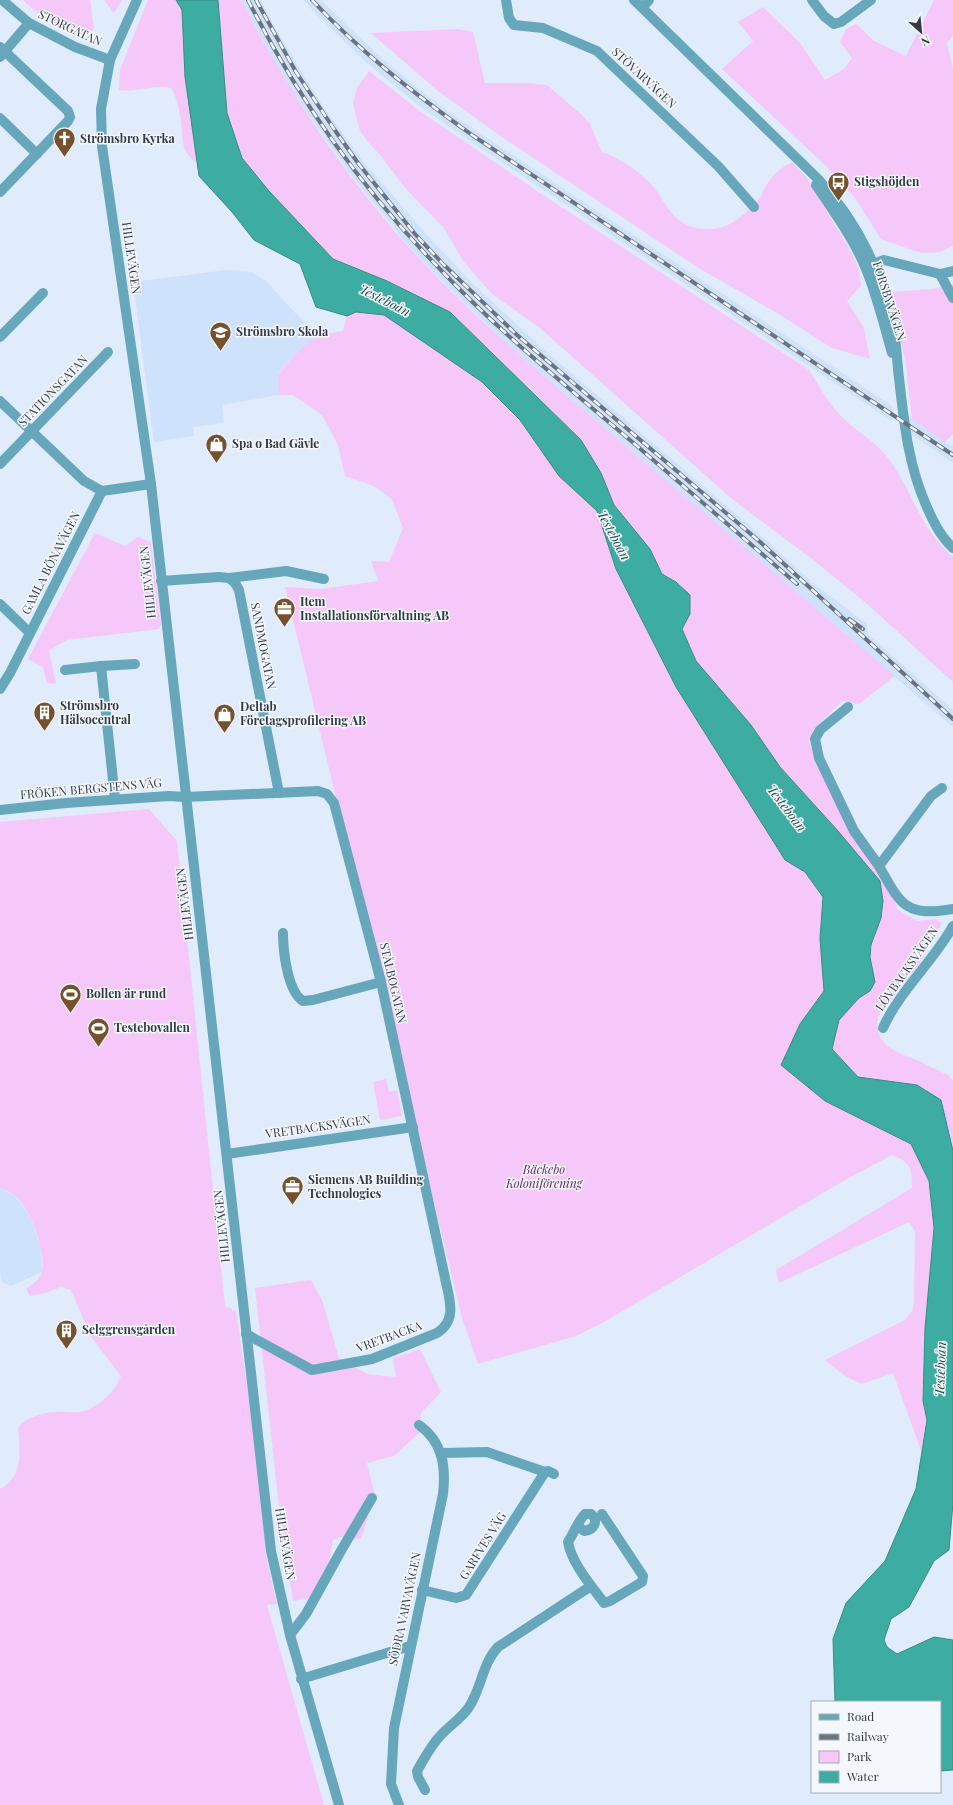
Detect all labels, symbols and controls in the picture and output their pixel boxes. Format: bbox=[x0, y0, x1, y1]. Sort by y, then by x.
street label: STORGATAN bbox=[36, 5, 105, 49]
north arrow bbox=[901, 12, 941, 52]
text: N bbox=[919, 33, 933, 50]
street label: STÖVARVÄGEN bbox=[609, 43, 681, 112]
church icon: Strömsbro Kyrka bbox=[52, 126, 78, 159]
place label: Strömsbro Kyrka bbox=[80, 130, 176, 146]
bus stop icon: Stigshöjden bbox=[826, 169, 852, 202]
place label: Stigshöjden bbox=[854, 173, 920, 189]
street label: HILLEVÄGEN bbox=[119, 221, 145, 296]
street label: FORSBYVÄGEN bbox=[870, 259, 910, 343]
water label: Testeboån bbox=[357, 280, 413, 320]
school or university icon: Strömsbro Skola bbox=[207, 319, 233, 352]
place label: Strömsbro Skola bbox=[236, 323, 329, 339]
street label: STATIONSGATAN bbox=[14, 351, 91, 430]
shop icon: Spa o Bad Gävle bbox=[203, 431, 229, 464]
place label: Spa o Bad Gävle bbox=[232, 435, 319, 451]
water label: Testeboån bbox=[594, 507, 635, 563]
street label: GAMLA BÖNAVÄGEN bbox=[17, 508, 83, 617]
street label: HILLEVÄGEN bbox=[135, 544, 159, 619]
place label: Item Installationsförvaltning AB bbox=[300, 593, 449, 623]
office icon: Item Installationsförvaltning AB bbox=[271, 596, 297, 629]
street label: SANDMOGATAN bbox=[248, 601, 280, 691]
place label: Strömsbro Hälsocentral bbox=[60, 697, 131, 727]
place label: Deltab Företagsprofilering AB bbox=[240, 698, 366, 728]
building icon: Strömsbro Hälsocentral bbox=[31, 700, 57, 733]
shop icon: Deltab Företagsprofilering AB bbox=[211, 701, 237, 734]
street label: FRÖKEN BERGSTENS VÄG bbox=[19, 774, 163, 802]
water label: Testeboån bbox=[764, 781, 811, 835]
street label: HILLEVÄGEN bbox=[172, 866, 196, 941]
street label: LÖVBACKSVÄGEN bbox=[871, 923, 941, 1014]
street label: STÅLBOGATAN bbox=[377, 941, 411, 1025]
sports icon: Bollen är rund bbox=[58, 981, 84, 1014]
place label: Bollen är rund bbox=[86, 985, 166, 1001]
sports icon: Testebovallen bbox=[86, 1015, 112, 1048]
place label: Testebovallen bbox=[114, 1019, 191, 1035]
street label: VRETBACKSVÄGEN bbox=[263, 1111, 372, 1141]
park label: Bäckebo Koloniförening bbox=[505, 1161, 584, 1191]
place label: Siemens AB Building Technologies bbox=[308, 1171, 423, 1201]
office icon: Siemens AB Building Technologies bbox=[279, 1174, 305, 1207]
street label: HILLEVÄGEN bbox=[209, 1188, 233, 1263]
building icon: Selggrensgården bbox=[53, 1317, 79, 1350]
street label: VRETBACKA bbox=[353, 1317, 424, 1356]
place label: Selggrensgården bbox=[82, 1321, 176, 1337]
water label: Testeboån bbox=[930, 1341, 949, 1397]
street label: HILLEVÄGEN bbox=[272, 1507, 300, 1582]
street label: GARFVES VÄG bbox=[455, 1508, 510, 1582]
street label: SÖDRA VARVAVÄGEN bbox=[384, 1550, 424, 1667]
legend bbox=[811, 1701, 941, 1793]
text: Road bbox=[847, 1708, 874, 1724]
text: Railway bbox=[847, 1728, 889, 1744]
text: Park bbox=[847, 1748, 872, 1764]
text: Water bbox=[846, 1768, 880, 1784]

